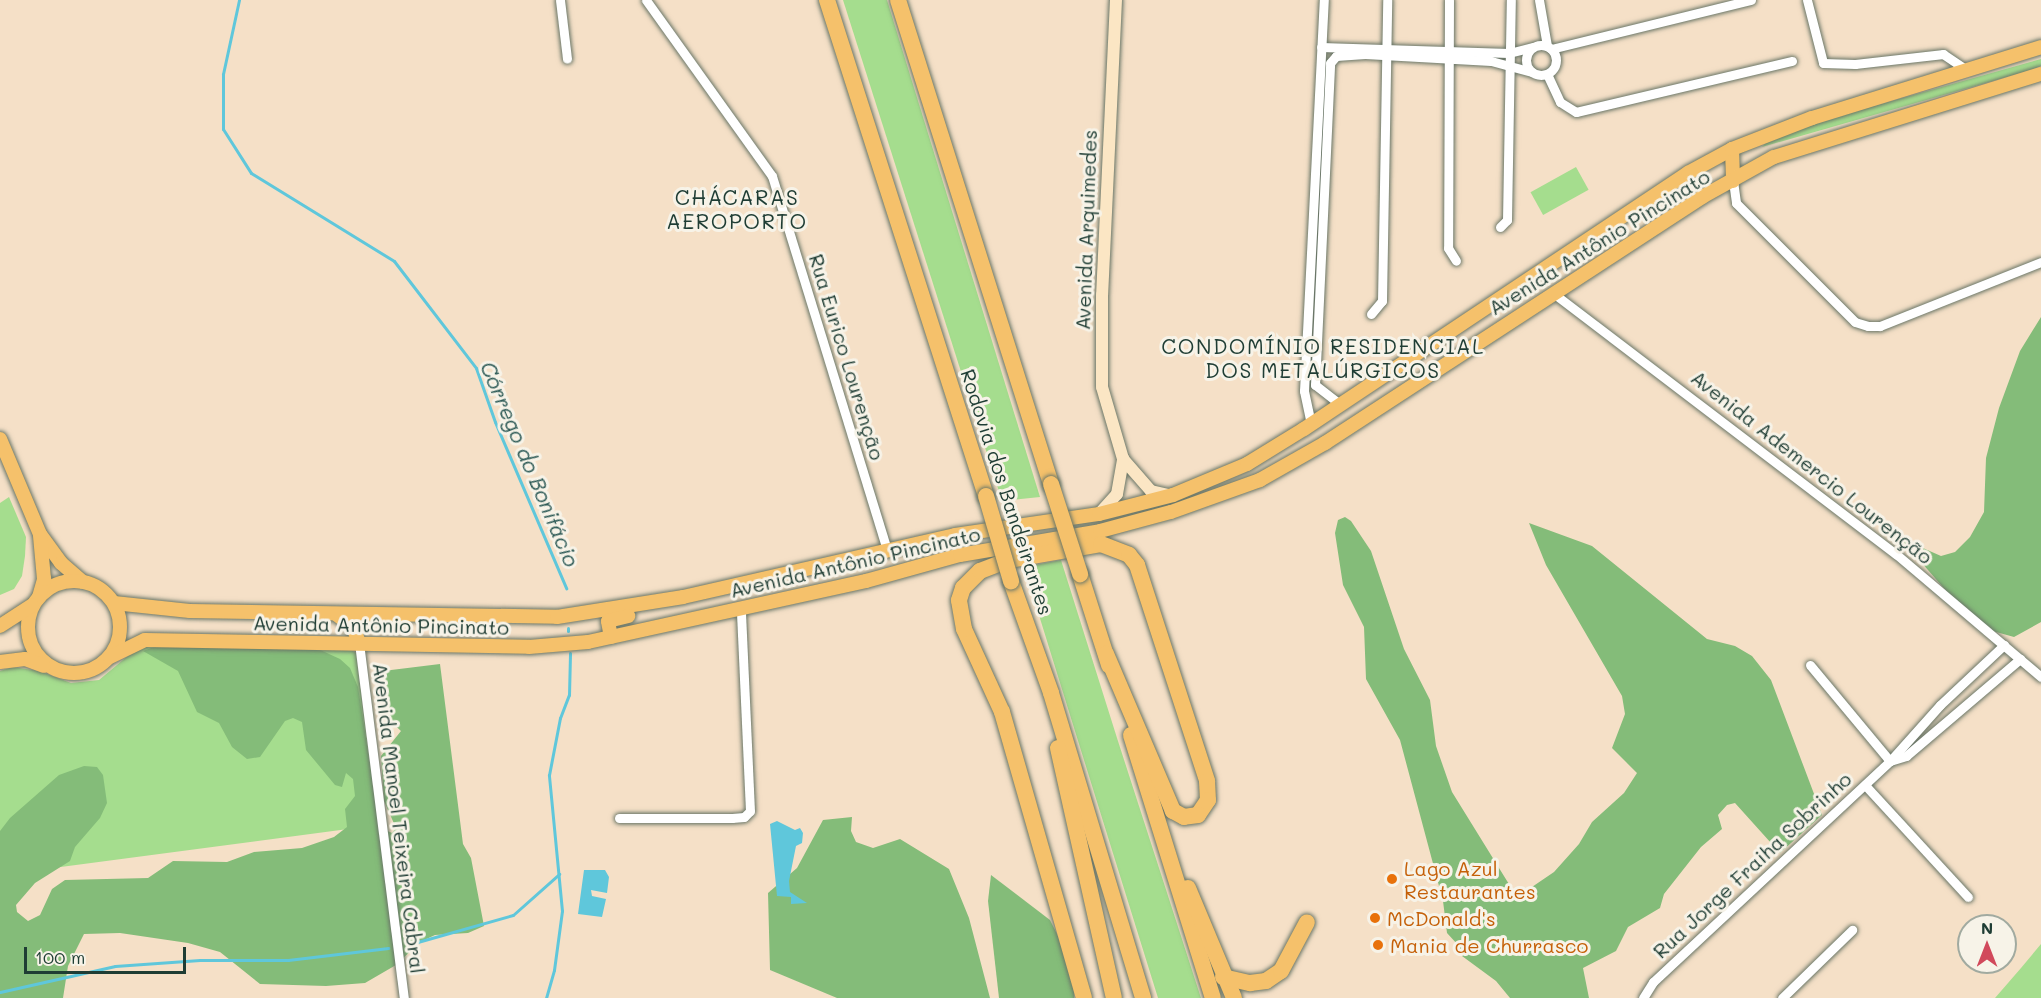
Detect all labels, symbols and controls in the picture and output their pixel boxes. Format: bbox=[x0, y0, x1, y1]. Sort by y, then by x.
street label: Avenida Arquimedes bbox=[1071, 129, 1101, 331]
street label: Avenida Antônio Pincinato bbox=[1484, 164, 1714, 320]
district label: CHÁCARAS AEROPORTO bbox=[666, 184, 808, 234]
street label: Rua Eurico Lourenção bbox=[804, 251, 890, 463]
district label: CONDOMÍNIO RESIDENCIAL DOS METALÚRGICOS bbox=[1161, 333, 1485, 383]
water label: Córrego do Bonifácio bbox=[475, 358, 585, 570]
street label: Avenida Ademercio Lourenção bbox=[1686, 365, 1938, 569]
street label: Rodovia dos Bandeirantes bbox=[956, 366, 1058, 618]
street label: Avenida Antônio Pincinato bbox=[728, 522, 982, 602]
street label: Avenida Antônio Pincinato bbox=[253, 611, 509, 639]
street label: Avenida Manoel Teixeira Cabral bbox=[368, 661, 430, 975]
street label: Rua Jorge Fraiha Sobrinho bbox=[1648, 767, 1856, 963]
place label: Lago Azul Restaurantes bbox=[1404, 856, 1536, 903]
marker: Lago Azul Restaurantes bbox=[1385, 872, 1399, 886]
place label: McDonald's bbox=[1387, 906, 1496, 930]
marker: McDonald's bbox=[1368, 911, 1382, 925]
north arrow bbox=[1957, 914, 2017, 974]
text: N bbox=[1981, 917, 1993, 938]
place label: Mania de Churrasco bbox=[1390, 933, 1588, 957]
scale bar bbox=[27, 935, 189, 973]
marker: Mania de Churrasco bbox=[1371, 938, 1385, 952]
text: 100 m bbox=[35, 945, 85, 969]

